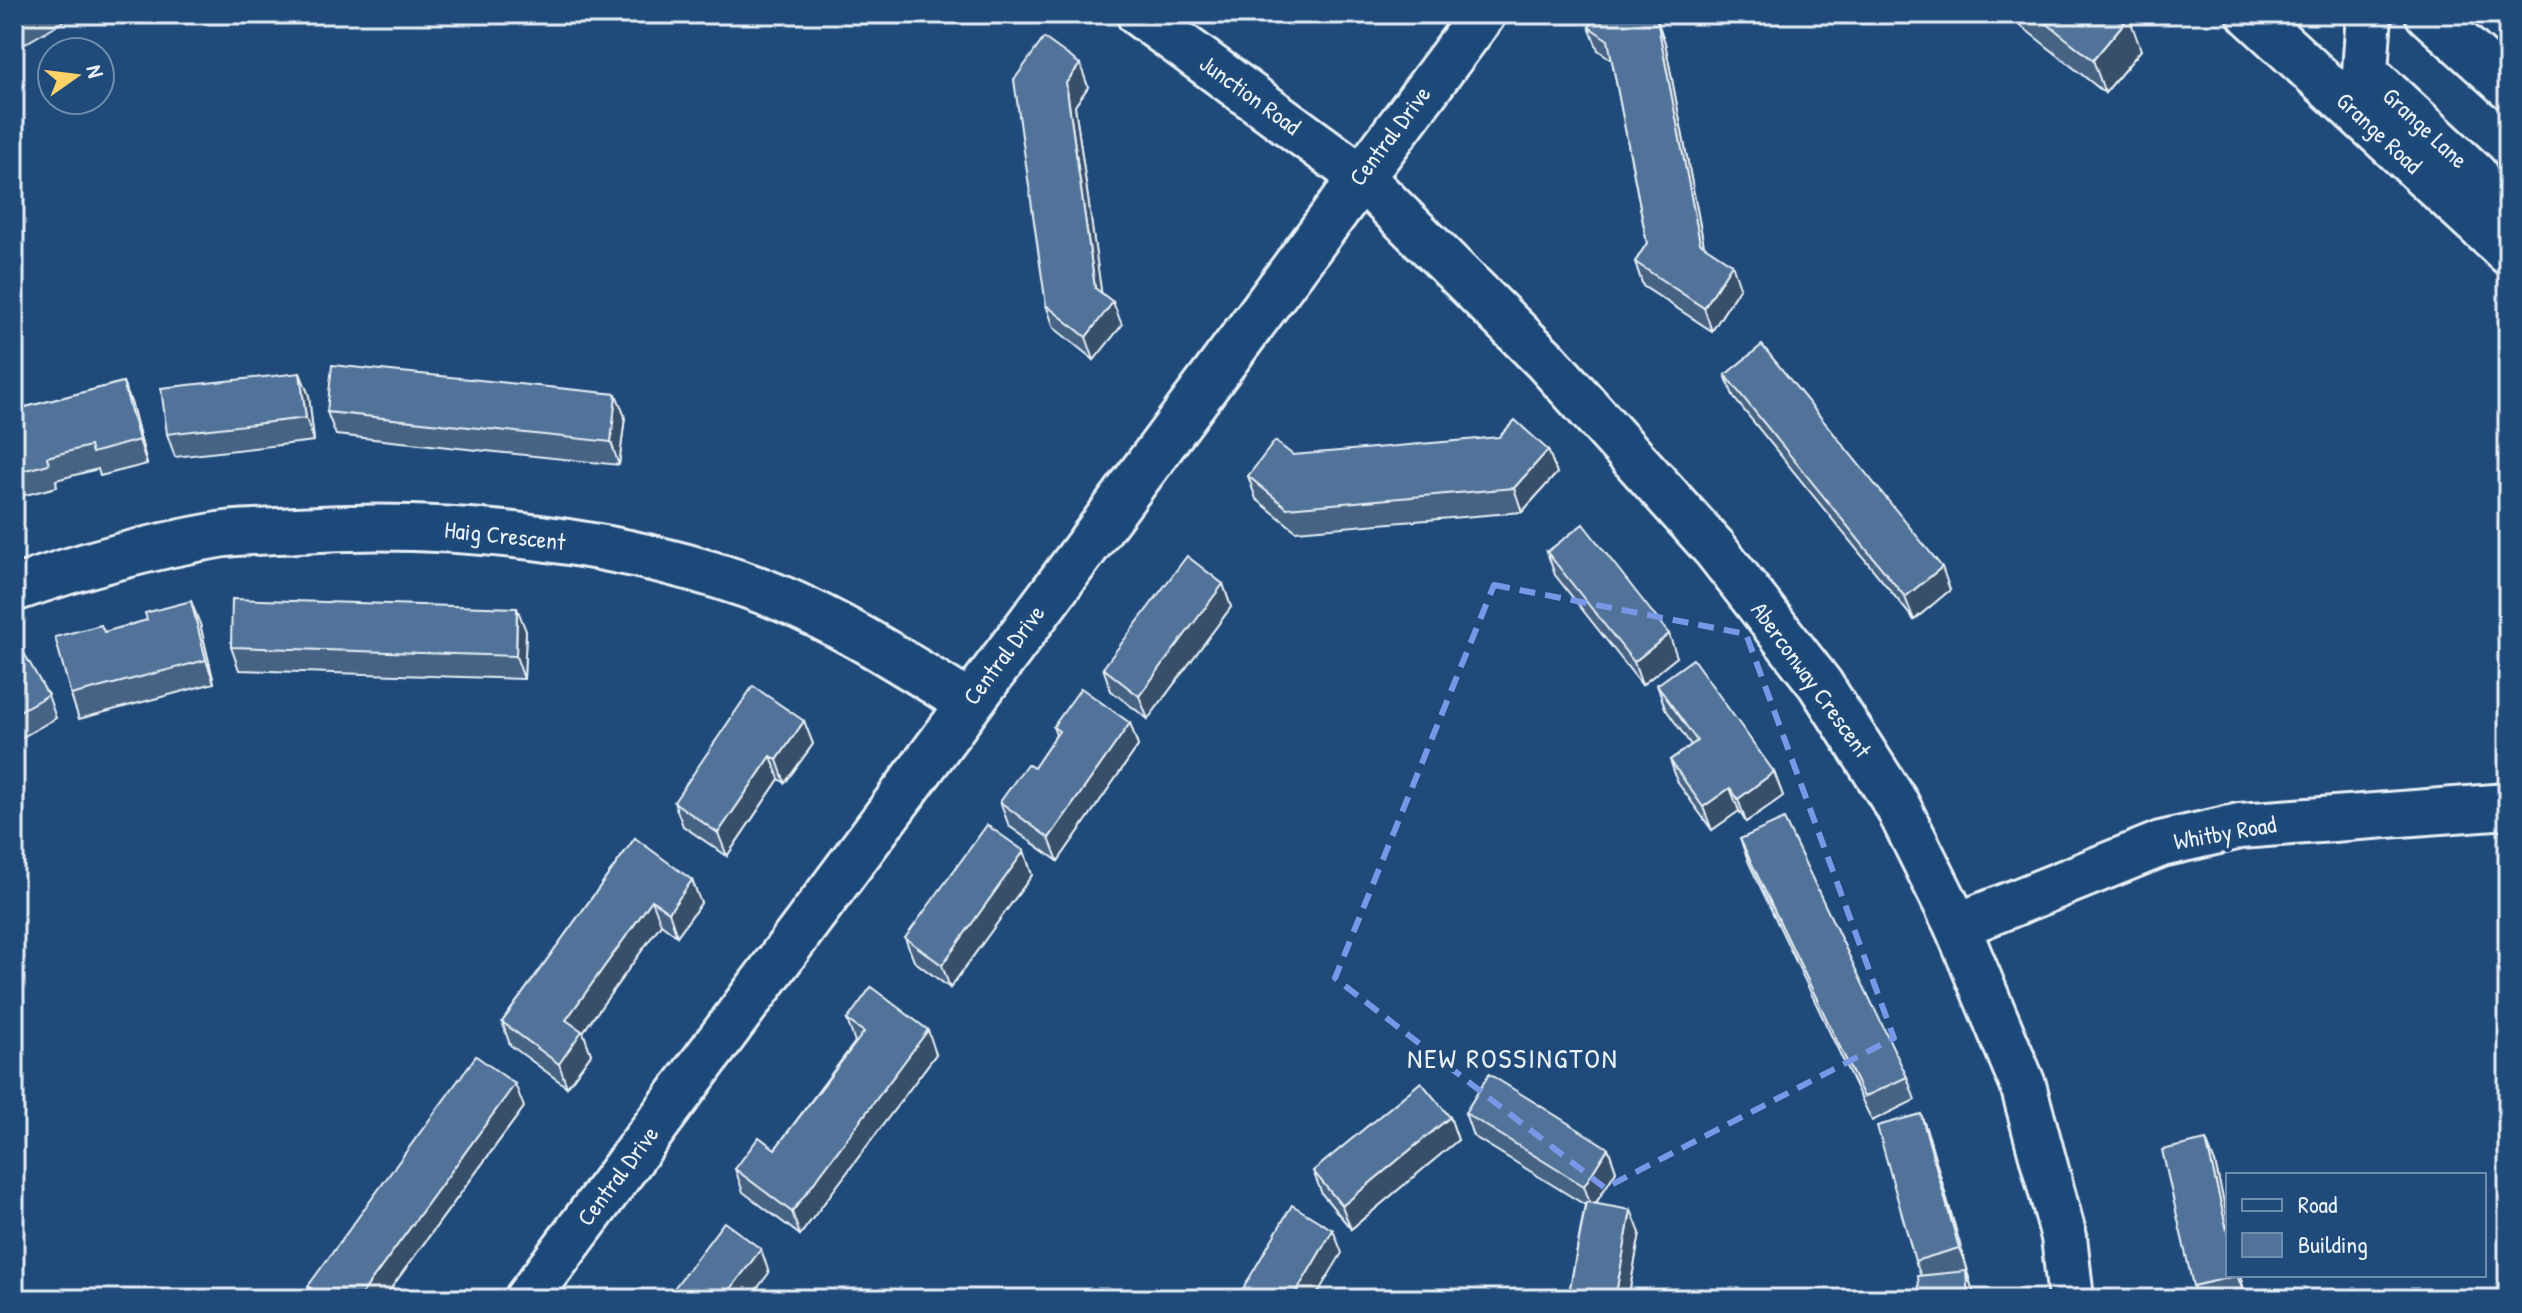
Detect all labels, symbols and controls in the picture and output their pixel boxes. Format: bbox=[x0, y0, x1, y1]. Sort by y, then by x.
north arrow bbox=[36, 36, 116, 116]
street label: Junction Road bbox=[1194, 47, 1308, 142]
text: N bbox=[79, 62, 111, 81]
street label: Central Drive bbox=[1341, 78, 1438, 192]
street label: Grange Lane bbox=[2376, 80, 2475, 175]
street label: Grange Road bbox=[2330, 84, 2429, 180]
street label: Haig Crescent bbox=[443, 513, 568, 557]
street label: Aberconway Crescent bbox=[1744, 595, 1880, 764]
street label: Central Drive bbox=[955, 597, 1052, 711]
street label: Whitby Road bbox=[2171, 807, 2279, 857]
district label: NEW ROSSINGTON bbox=[1407, 1039, 1619, 1077]
street label: Central Drive bbox=[569, 1118, 666, 1232]
legend bbox=[2226, 1173, 2486, 1277]
text: Road bbox=[2298, 1188, 2337, 1220]
text: Building bbox=[2298, 1228, 2368, 1260]

